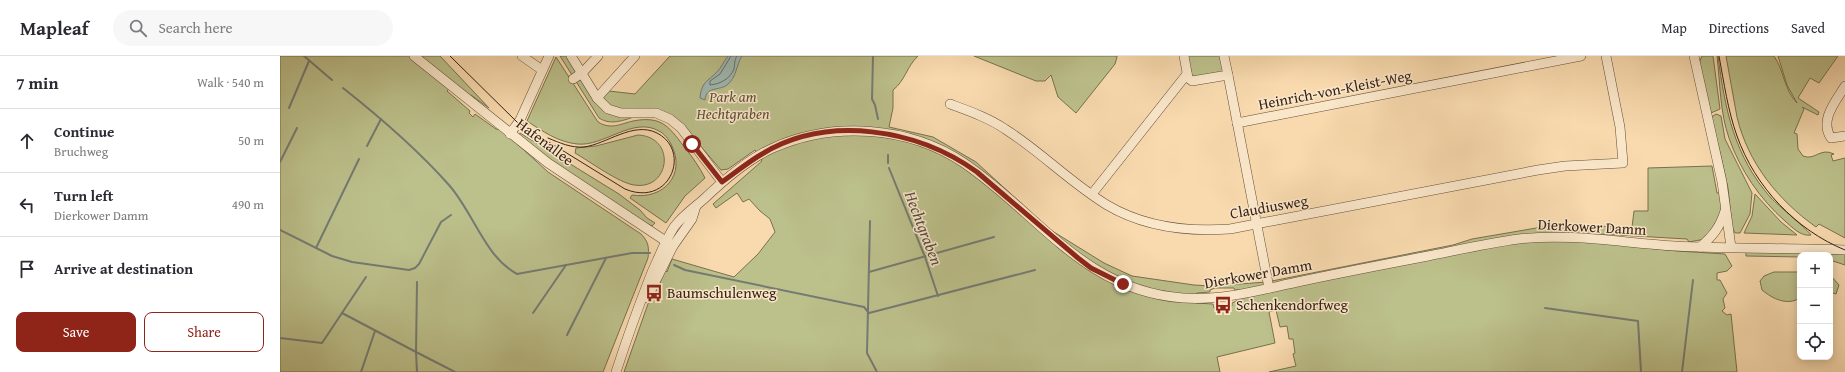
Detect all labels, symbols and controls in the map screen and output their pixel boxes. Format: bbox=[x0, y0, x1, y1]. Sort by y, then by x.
search box bbox=[113, 10, 393, 46]
text: Mapleaf bbox=[20, 14, 89, 42]
icon: search bbox=[127, 17, 149, 39]
text: Search here bbox=[159, 17, 233, 38]
text: Map bbox=[1661, 18, 1687, 38]
text: Directions bbox=[1709, 18, 1769, 38]
text: Saved bbox=[1791, 18, 1825, 38]
street label: Heinrich-von-Kleist-Weg bbox=[1256, 64, 1414, 115]
text: 7 min bbox=[16, 70, 58, 95]
text: Walk · 540 m bbox=[197, 73, 264, 92]
park label: Park am Hechtgraben bbox=[695, 86, 770, 124]
street label: Hafenallee bbox=[512, 113, 578, 170]
text: Continue bbox=[54, 121, 115, 142]
icon: ahead bbox=[16, 130, 38, 152]
text: 50 m bbox=[238, 131, 264, 150]
route start bbox=[683, 135, 701, 153]
text: Bruchweg bbox=[54, 142, 108, 161]
text: Turn left bbox=[54, 185, 113, 206]
water label: Hechtgraben bbox=[898, 186, 949, 269]
street label: Claudiusweg bbox=[1228, 189, 1310, 224]
icon: left bbox=[16, 194, 38, 216]
text: 490 m bbox=[232, 195, 264, 214]
text: Dierkower Damm bbox=[54, 206, 148, 225]
street label: Dierkower Damm bbox=[1537, 213, 1648, 240]
map controls bbox=[1797, 252, 1833, 360]
button: + bbox=[1797, 252, 1833, 288]
street label: Dierkower Damm bbox=[1202, 254, 1314, 293]
icon: arrive bbox=[16, 258, 38, 280]
text: Arrive at destination bbox=[54, 258, 193, 279]
route end bbox=[1114, 275, 1132, 293]
place label: Baumschulenweg bbox=[667, 282, 777, 303]
bus stop icon: Baumschulenweg bbox=[644, 283, 664, 303]
button: − bbox=[1797, 288, 1833, 324]
place label: Schenkendorfweg bbox=[1236, 294, 1348, 315]
bus stop icon: Schenkendorfweg bbox=[1213, 295, 1233, 315]
button: Save bbox=[16, 312, 136, 352]
button: Share bbox=[144, 312, 264, 352]
button: locate bbox=[1797, 324, 1833, 360]

